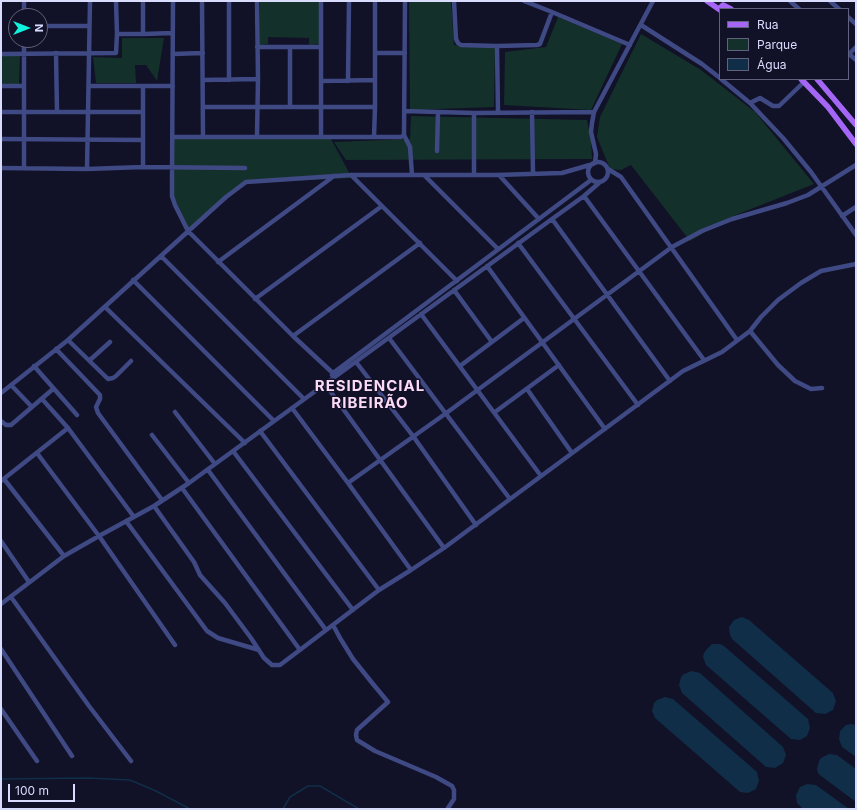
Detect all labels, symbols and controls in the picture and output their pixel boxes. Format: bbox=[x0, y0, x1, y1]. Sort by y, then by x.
north arrow bbox=[8, 8, 48, 48]
legend bbox=[719, 8, 849, 80]
text: Rua bbox=[757, 17, 779, 32]
text: N bbox=[32, 24, 46, 32]
text: Parque bbox=[757, 37, 797, 52]
text: Água bbox=[757, 57, 786, 72]
district label: RESIDENCIAL RIBEIRÃO bbox=[315, 377, 425, 412]
scale bar bbox=[10, 776, 77, 802]
text: 100 m bbox=[15, 783, 49, 798]

